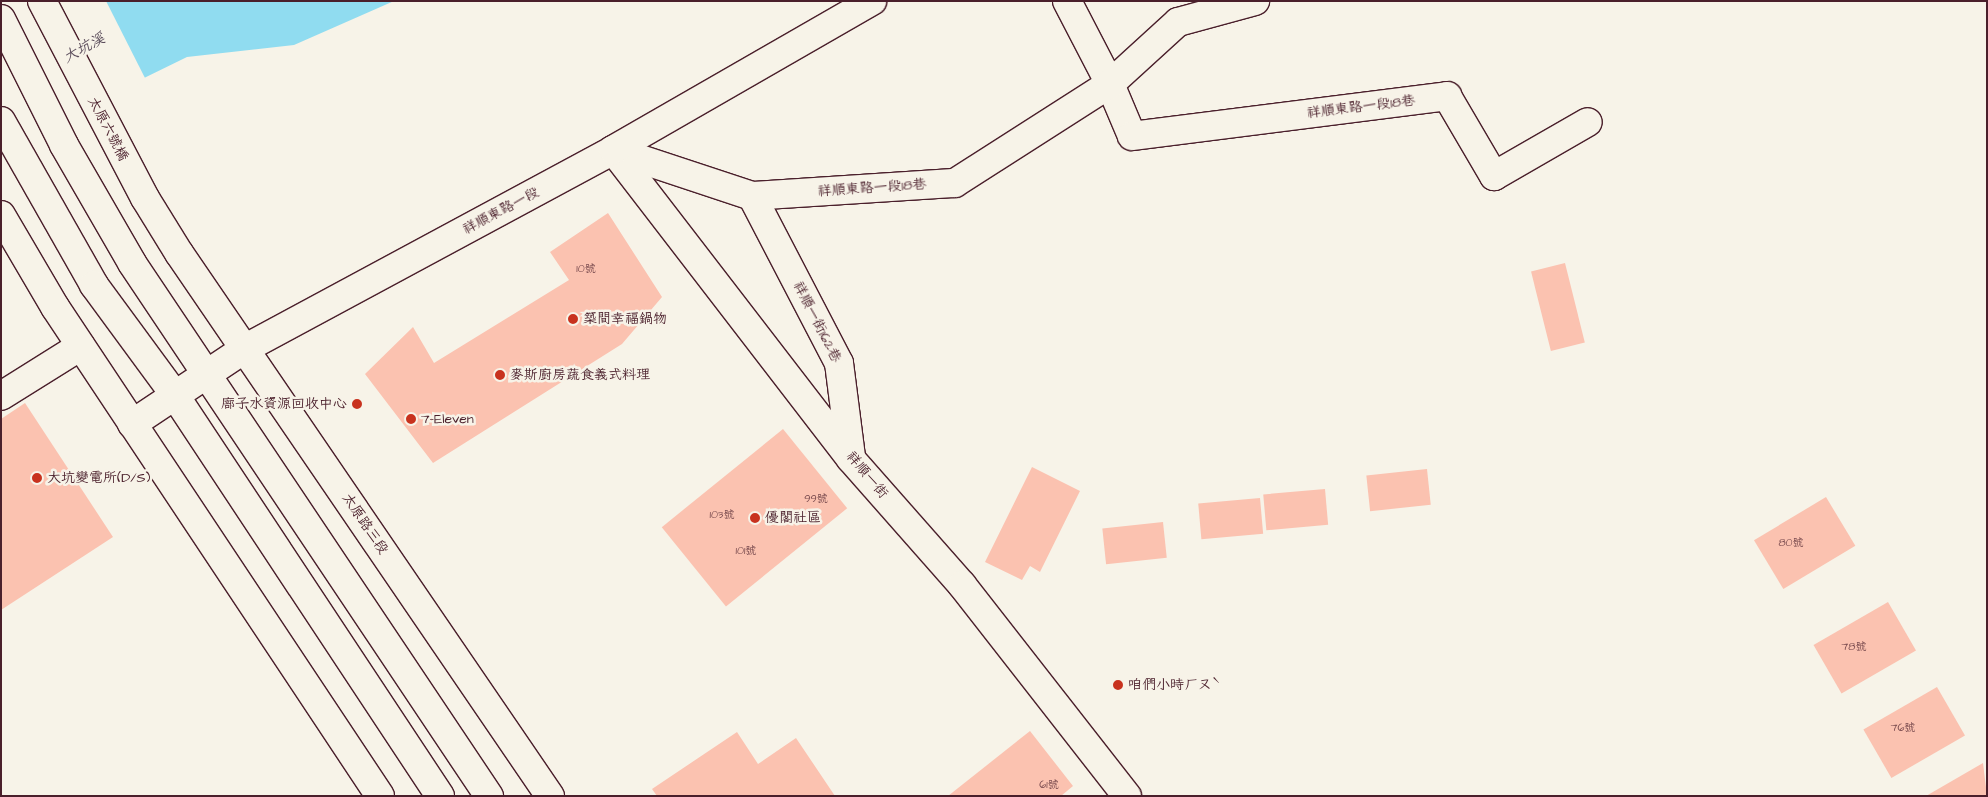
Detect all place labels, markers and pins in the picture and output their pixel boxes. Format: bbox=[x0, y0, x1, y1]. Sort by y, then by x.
place label: 築間幸福鍋物 bbox=[583, 311, 667, 327]
marker: 築間幸福鍋物 bbox=[567, 313, 579, 325]
place label: 麥斯廚房蔬食義式料理 bbox=[510, 367, 650, 383]
marker: 麥斯廚房蔬食義式料理 bbox=[494, 369, 506, 381]
place label: 廍子水資源回收中心 bbox=[221, 396, 347, 412]
marker: 廍子水資源回收中心 bbox=[351, 398, 363, 410]
place label: 7-Eleven bbox=[421, 411, 474, 427]
marker: 7-Eleven bbox=[405, 413, 417, 425]
place label: 大坑變電所(D/S) bbox=[47, 470, 151, 486]
marker: 大坑變電所(D/S) bbox=[31, 472, 43, 484]
place label: 優閣社區 bbox=[765, 510, 821, 526]
marker: 優閣社區 bbox=[749, 512, 761, 524]
place label: 咱們小時ㄏㄡˋ bbox=[1128, 677, 1220, 693]
marker: 咱們小時ㄏㄡˋ bbox=[1112, 679, 1124, 691]

